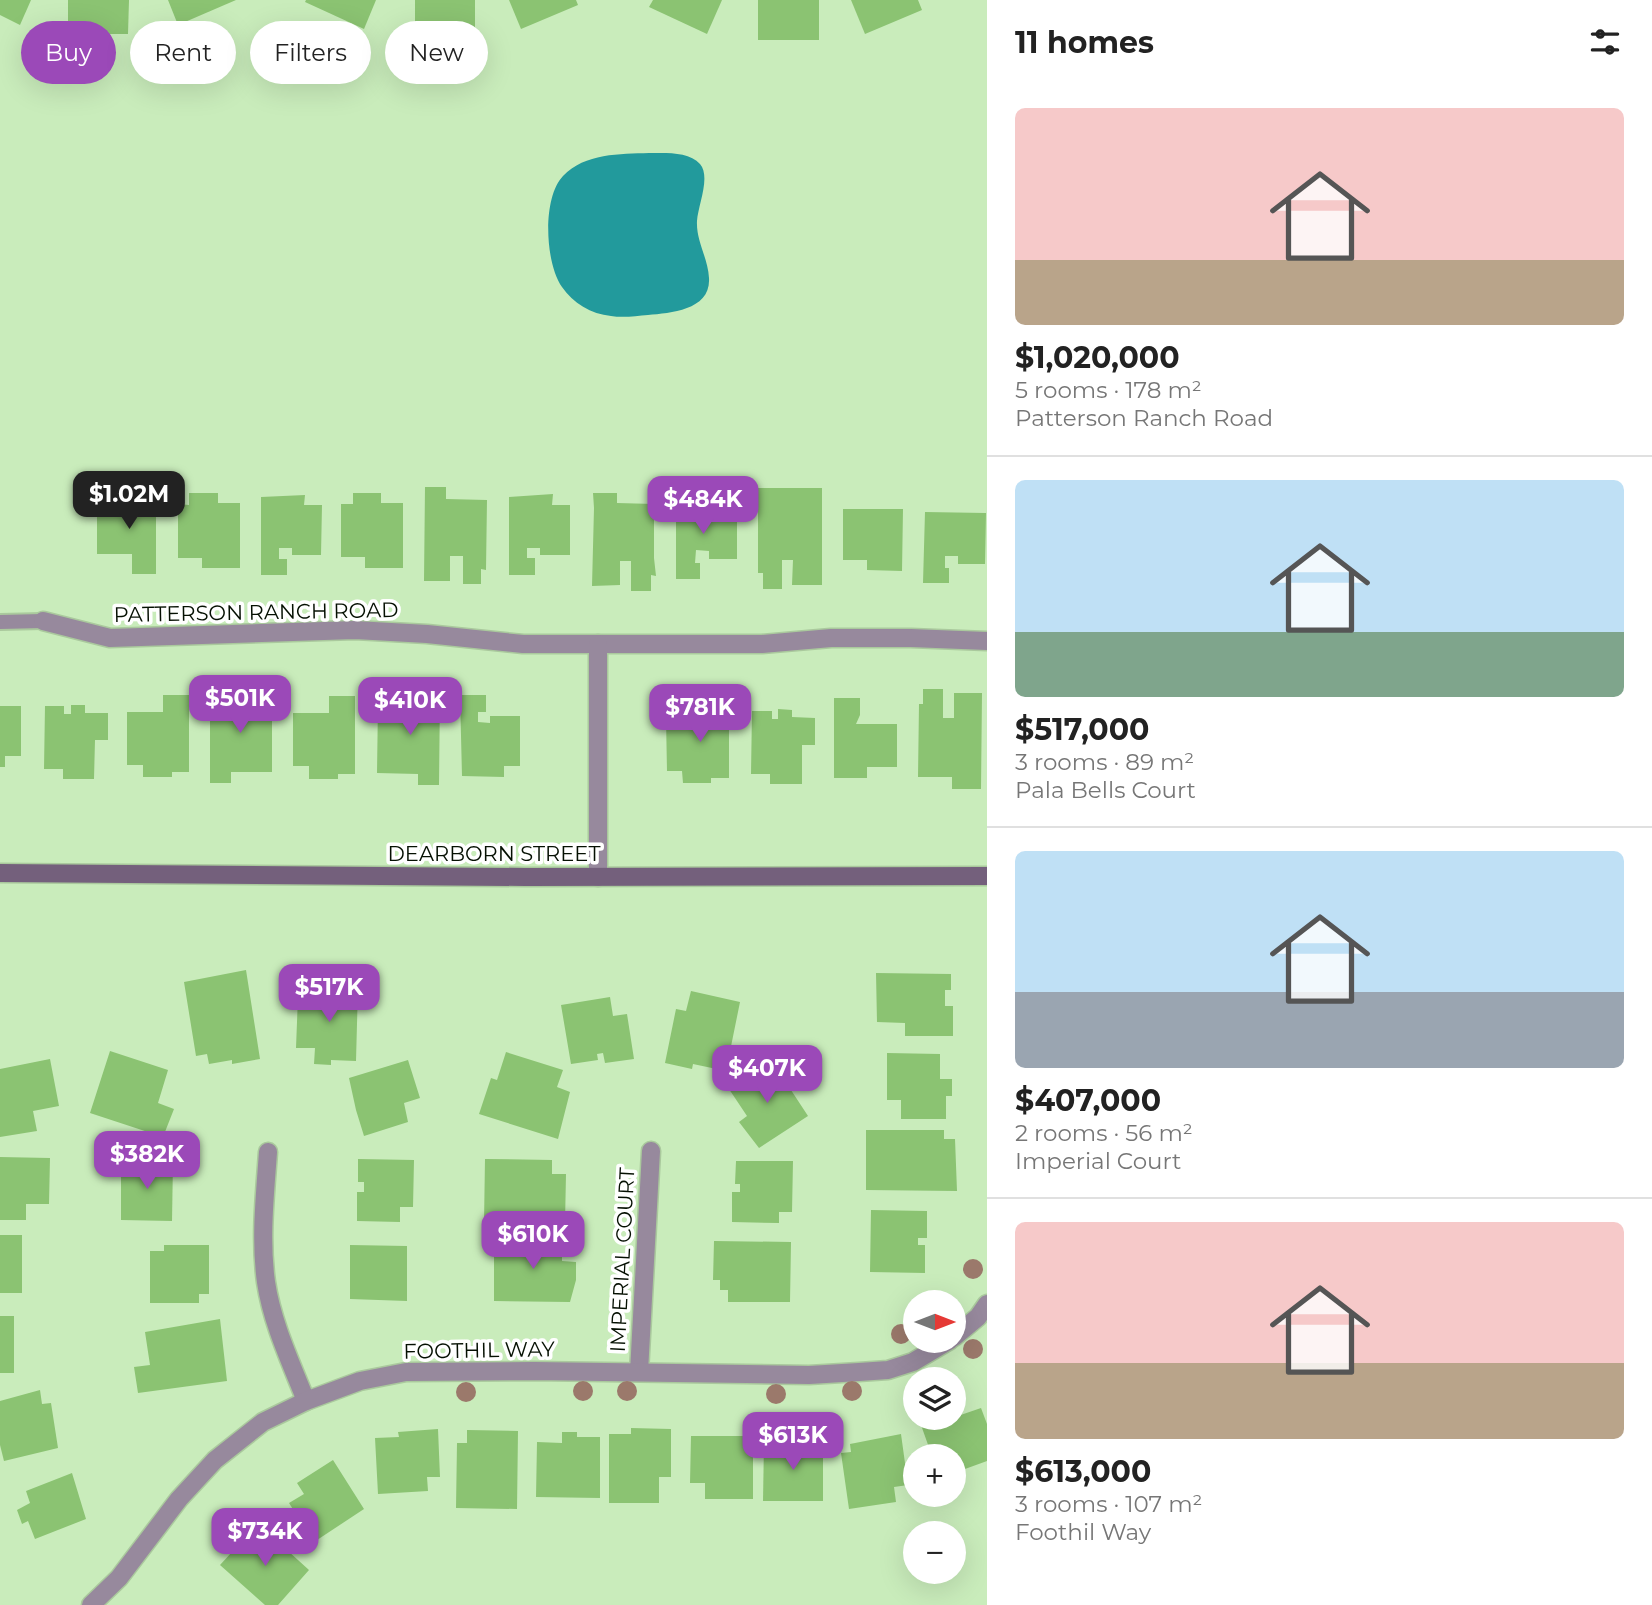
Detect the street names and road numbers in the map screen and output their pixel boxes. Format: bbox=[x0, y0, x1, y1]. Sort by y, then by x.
street label: PATTERSON RANCH ROAD bbox=[113, 597, 399, 627]
street label: DEARBORN STREET bbox=[388, 841, 600, 866]
street label: IMPERIAL COURT bbox=[605, 1167, 639, 1353]
street label: FOOTHIL WAY bbox=[403, 1336, 556, 1364]

